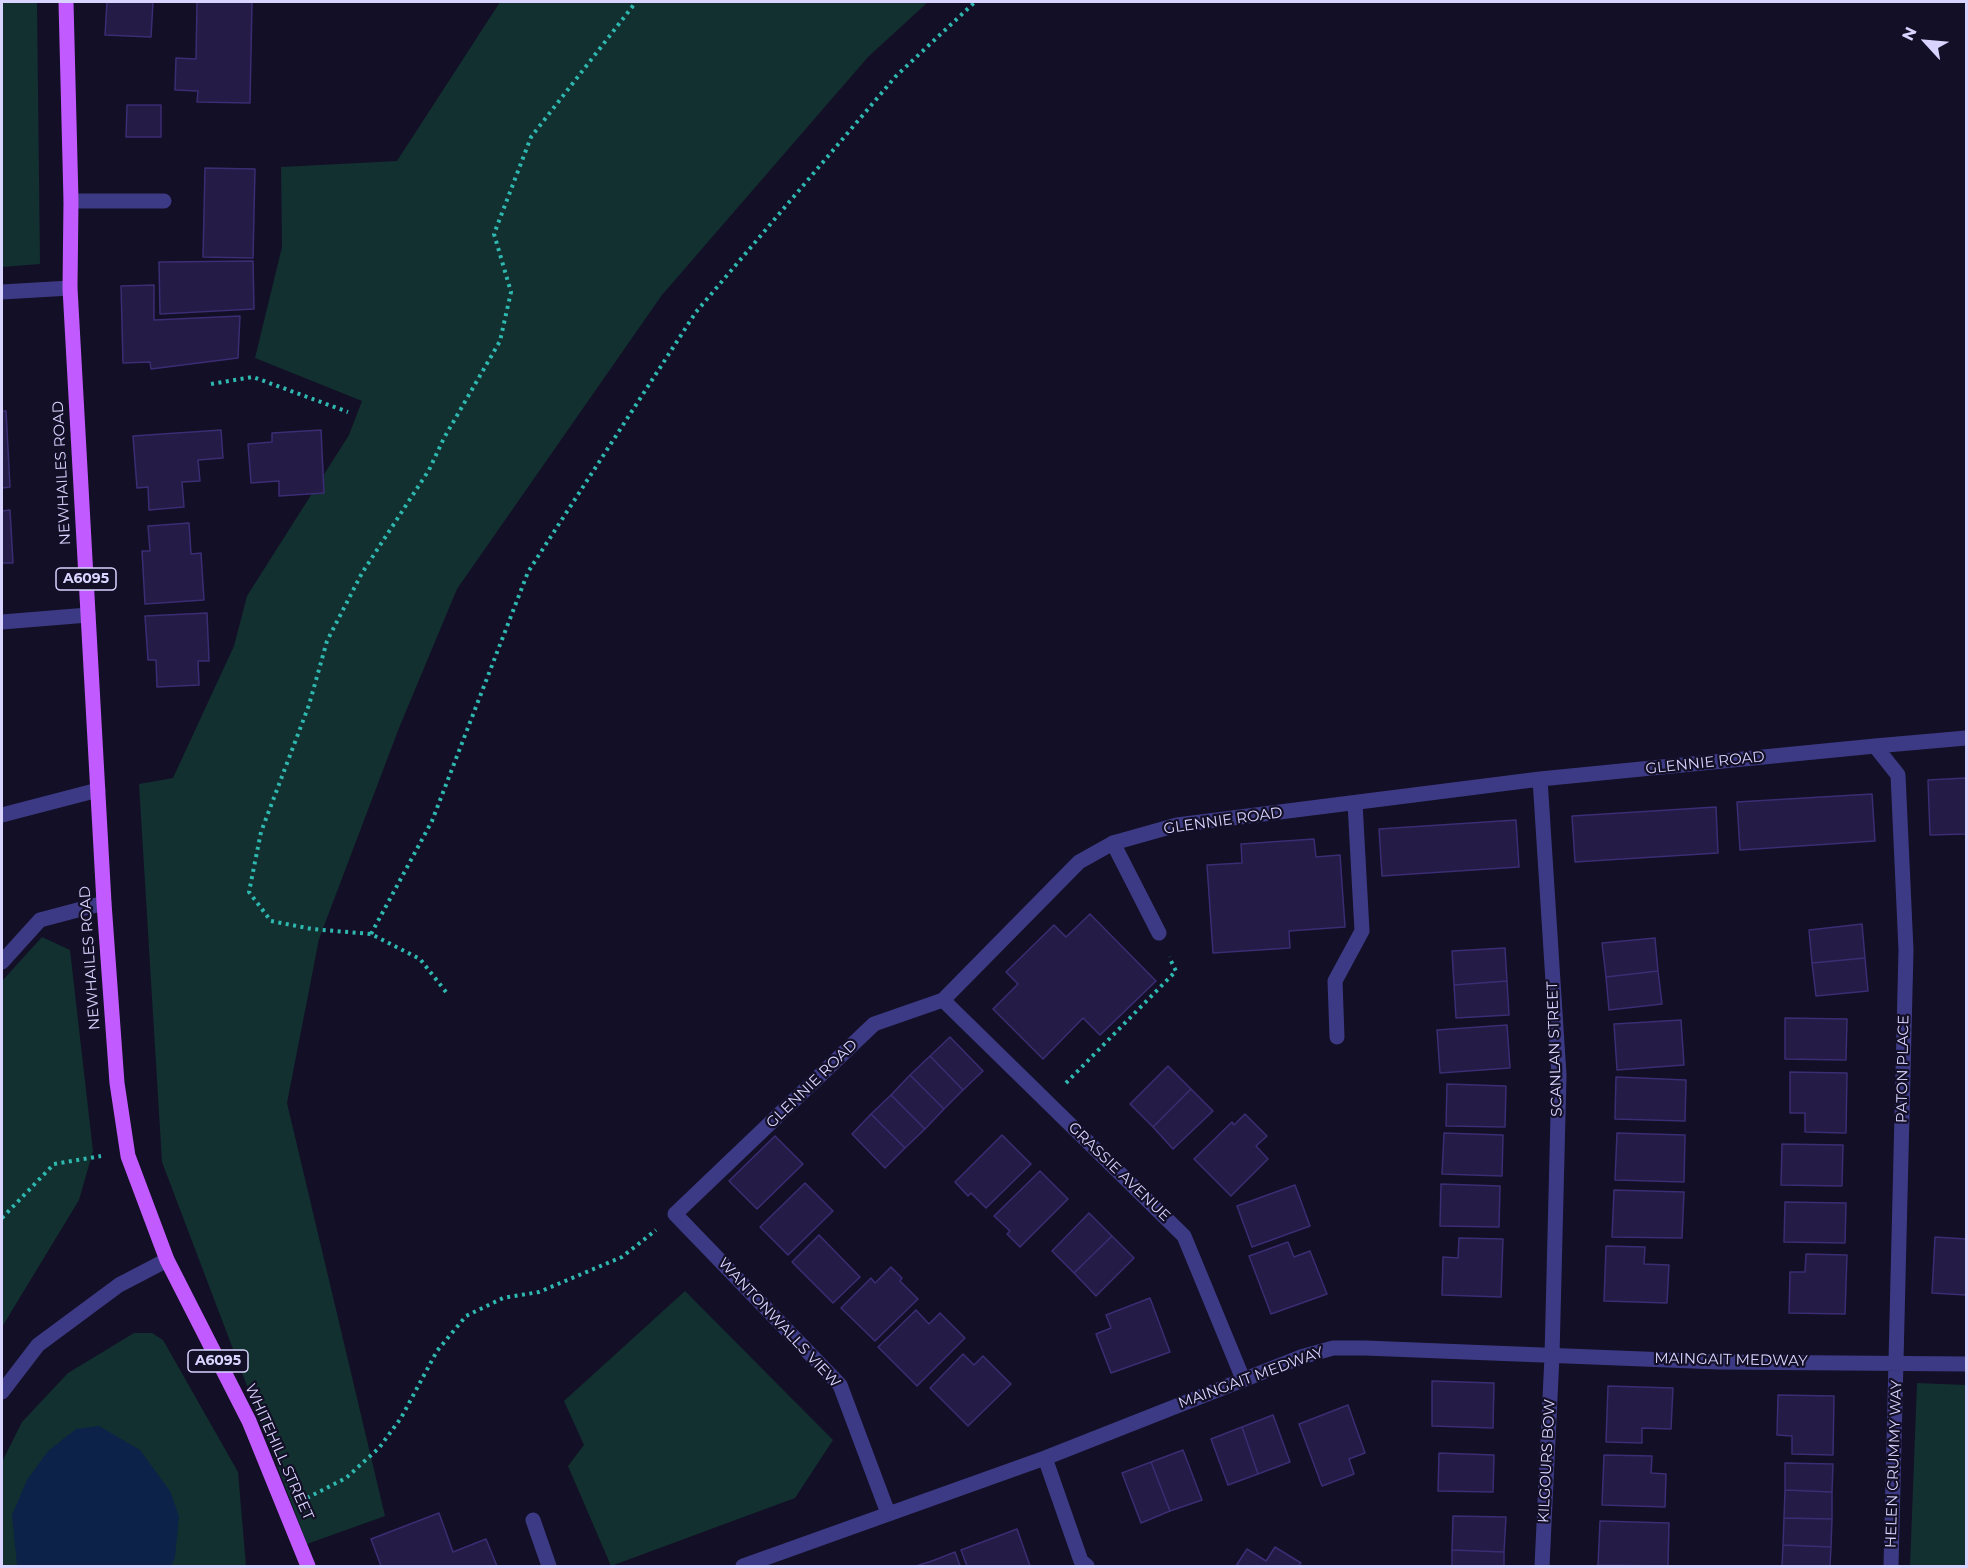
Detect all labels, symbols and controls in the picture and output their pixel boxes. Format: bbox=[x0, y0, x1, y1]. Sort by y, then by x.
north arrow bbox=[1896, 12, 1956, 72]
text: N bbox=[1898, 24, 1921, 44]
street label: NEWHAILES ROAD bbox=[49, 400, 75, 546]
road number: A6095 bbox=[56, 568, 116, 590]
street label: GLENNIE ROAD bbox=[1644, 748, 1766, 778]
street label: GLENNIE ROAD bbox=[1162, 804, 1284, 838]
street label: NEWHAILES ROAD bbox=[76, 885, 104, 1031]
street label: SCANLAN STREET bbox=[1544, 981, 1566, 1117]
street label: PATON PLACE bbox=[1893, 1015, 1913, 1123]
street label: GLENNIE ROAD bbox=[763, 1036, 861, 1132]
street label: GRASSIE AVENUE bbox=[1064, 1119, 1174, 1225]
street label: WANTONWALLS VIEW bbox=[714, 1254, 844, 1392]
street label: MAINGAIT MEDWAY bbox=[1176, 1343, 1326, 1413]
road number: A6095 bbox=[188, 1350, 248, 1372]
street label: MAINGAIT MEDWAY bbox=[1654, 1350, 1808, 1370]
street label: HELEN CRUMMY WAY bbox=[1882, 1380, 1906, 1548]
street label: WHITEHILL STREET bbox=[241, 1381, 317, 1523]
street label: KILGOURS BOW bbox=[1535, 1399, 1559, 1523]

